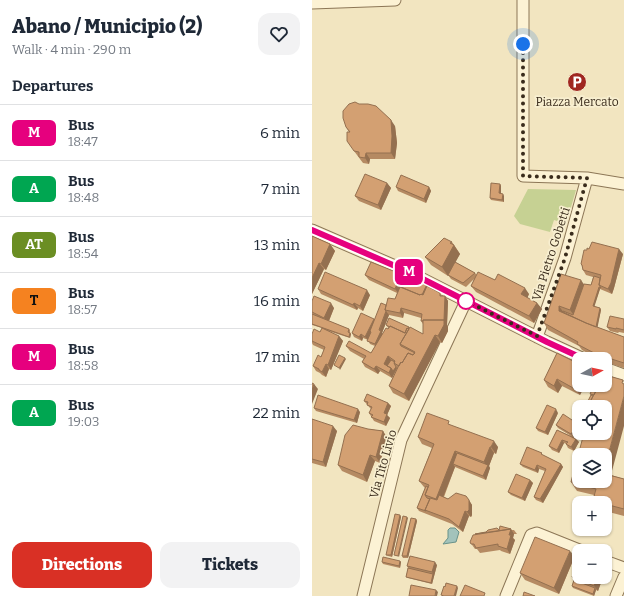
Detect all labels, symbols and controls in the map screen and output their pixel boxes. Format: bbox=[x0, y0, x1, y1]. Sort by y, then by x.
button: heart bbox=[258, 13, 300, 55]
text: Abano / Municipio (2) bbox=[12, 15, 202, 38]
your location bbox=[513, 34, 533, 54]
text: Walk · 4 min · 290 m bbox=[12, 42, 131, 57]
parking icon: Piazza Mercato bbox=[566, 71, 588, 93]
text: Departures bbox=[12, 77, 93, 95]
place label: Piazza Mercato bbox=[535, 95, 619, 109]
text: Bus bbox=[68, 116, 94, 134]
text: M bbox=[28, 124, 40, 141]
text: 6 min bbox=[260, 124, 300, 142]
text: 18:47 bbox=[68, 134, 98, 149]
text: Bus bbox=[68, 172, 94, 190]
text: A bbox=[29, 180, 39, 197]
text: 7 min bbox=[261, 180, 300, 198]
text: 18:48 bbox=[68, 190, 99, 205]
street label: Via Pietro Gobetti bbox=[529, 205, 573, 303]
text: Bus bbox=[68, 228, 94, 246]
text: AT bbox=[25, 236, 43, 253]
text: 13 min bbox=[254, 236, 300, 254]
text: 18:54 bbox=[68, 246, 98, 261]
line badge: M bbox=[396, 259, 422, 285]
text: M bbox=[403, 263, 415, 280]
text: Bus bbox=[68, 284, 94, 302]
text: T bbox=[30, 292, 38, 309]
text: 16 min bbox=[254, 292, 300, 310]
unlabelled marker bbox=[457, 292, 475, 310]
text: 18:57 bbox=[68, 302, 97, 317]
text: Bus bbox=[68, 340, 94, 358]
text: M bbox=[28, 348, 40, 365]
text: 17 min bbox=[255, 348, 300, 366]
north arrow bbox=[572, 352, 612, 392]
map controls bbox=[572, 352, 612, 584]
text: 18:58 bbox=[68, 358, 99, 373]
text: Bus bbox=[68, 396, 94, 414]
button: locate bbox=[572, 400, 612, 440]
text: A bbox=[29, 404, 39, 421]
text: 22 min bbox=[252, 404, 300, 422]
text: 19:03 bbox=[68, 414, 99, 429]
street label: Via Tito Livio bbox=[367, 428, 399, 500]
button: layers bbox=[572, 448, 612, 488]
button: + bbox=[572, 496, 612, 536]
button: Directions bbox=[12, 542, 152, 588]
button: Tickets bbox=[160, 542, 300, 588]
button: − bbox=[572, 544, 612, 584]

